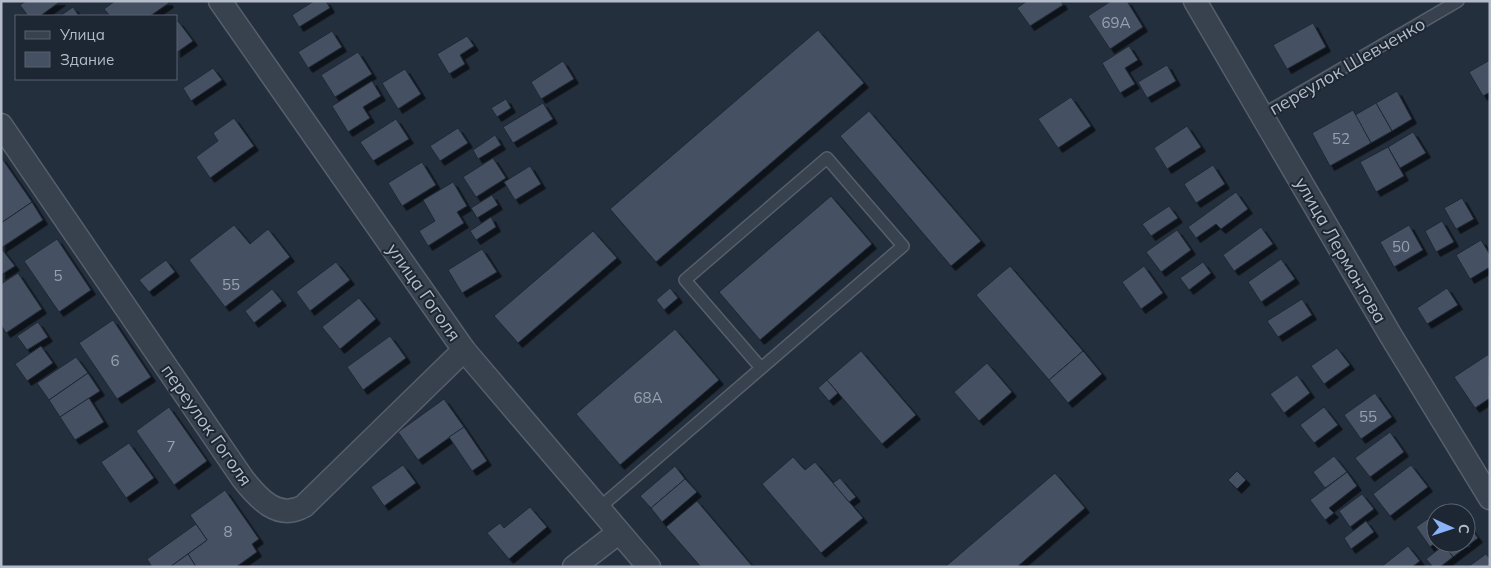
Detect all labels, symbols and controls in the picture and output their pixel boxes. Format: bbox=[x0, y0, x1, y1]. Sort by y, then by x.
street label: переулок Шевченко bbox=[1265, 12, 1429, 120]
house number: 69А bbox=[1101, 13, 1131, 32]
legend bbox=[15, 15, 178, 80]
text: Улица bbox=[59, 25, 105, 44]
text: Здание bbox=[60, 50, 114, 69]
house number: 52 bbox=[1332, 129, 1350, 148]
street label: улица Лермонтова bbox=[1290, 173, 1392, 327]
house number: 50 bbox=[1392, 237, 1410, 256]
street label: улица Гоголя bbox=[382, 239, 466, 345]
house number: 5 bbox=[53, 266, 63, 285]
house number: 55 bbox=[222, 275, 240, 294]
house number: 6 bbox=[110, 351, 120, 370]
street label: переулок Гоголя bbox=[157, 360, 257, 490]
house number: 68А bbox=[633, 388, 663, 407]
house number: 55 bbox=[1359, 407, 1377, 426]
house number: 7 bbox=[166, 437, 176, 456]
north arrow bbox=[1426, 503, 1476, 553]
house number: 8 bbox=[223, 522, 233, 541]
text: С bbox=[1455, 523, 1473, 534]

